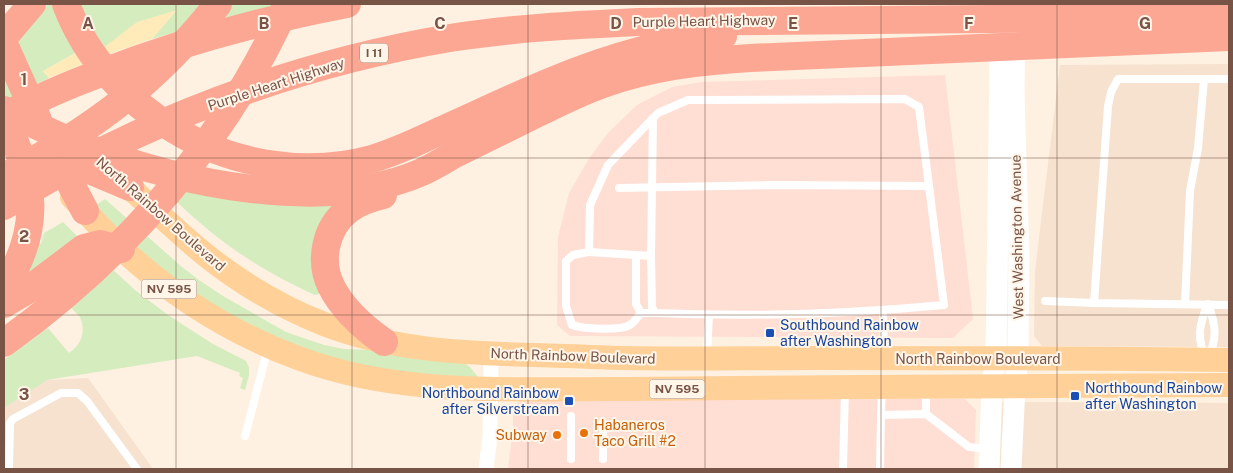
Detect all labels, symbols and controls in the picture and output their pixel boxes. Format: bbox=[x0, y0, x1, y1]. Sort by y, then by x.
street label: Purple Heart Highway bbox=[632, 12, 776, 30]
text: A bbox=[82, 14, 94, 33]
text: B bbox=[259, 14, 270, 33]
text: C bbox=[434, 14, 446, 33]
text: D bbox=[610, 14, 622, 33]
text: E bbox=[788, 14, 798, 33]
text: F bbox=[964, 14, 974, 33]
text: G bbox=[1139, 14, 1151, 33]
road number: I 11 bbox=[360, 44, 388, 62]
street label: Purple Heart Highway bbox=[206, 54, 347, 114]
text: 1 bbox=[21, 70, 27, 89]
street label: North Rainbow Boulevard bbox=[93, 154, 229, 274]
street label: West Washington Avenue bbox=[1008, 154, 1026, 320]
text: 2 bbox=[19, 227, 29, 246]
road number: NV 595 bbox=[142, 280, 196, 298]
place label: Southbound Rainbow after Washington bbox=[780, 317, 919, 349]
marker: Southbound Rainbow after Washington bbox=[764, 327, 776, 339]
street label: North Rainbow Boulevard bbox=[490, 345, 656, 367]
street label: North Rainbow Boulevard bbox=[895, 351, 1061, 367]
road number: NV 595 bbox=[650, 379, 704, 398]
place label: Northbound Rainbow after Washington bbox=[1085, 380, 1222, 412]
text: 3 bbox=[19, 385, 29, 404]
place label: Northbound Rainbow after Silverstream bbox=[422, 385, 559, 417]
marker: Northbound Rainbow after Washington bbox=[1069, 390, 1081, 402]
marker: Northbound Rainbow after Silverstream bbox=[563, 395, 575, 407]
place label: Habaneros Taco Grill #2 bbox=[594, 417, 676, 449]
place label: Subway bbox=[495, 427, 548, 443]
marker: Habaneros Taco Grill #2 bbox=[578, 427, 590, 439]
marker: Subway bbox=[551, 429, 563, 441]

